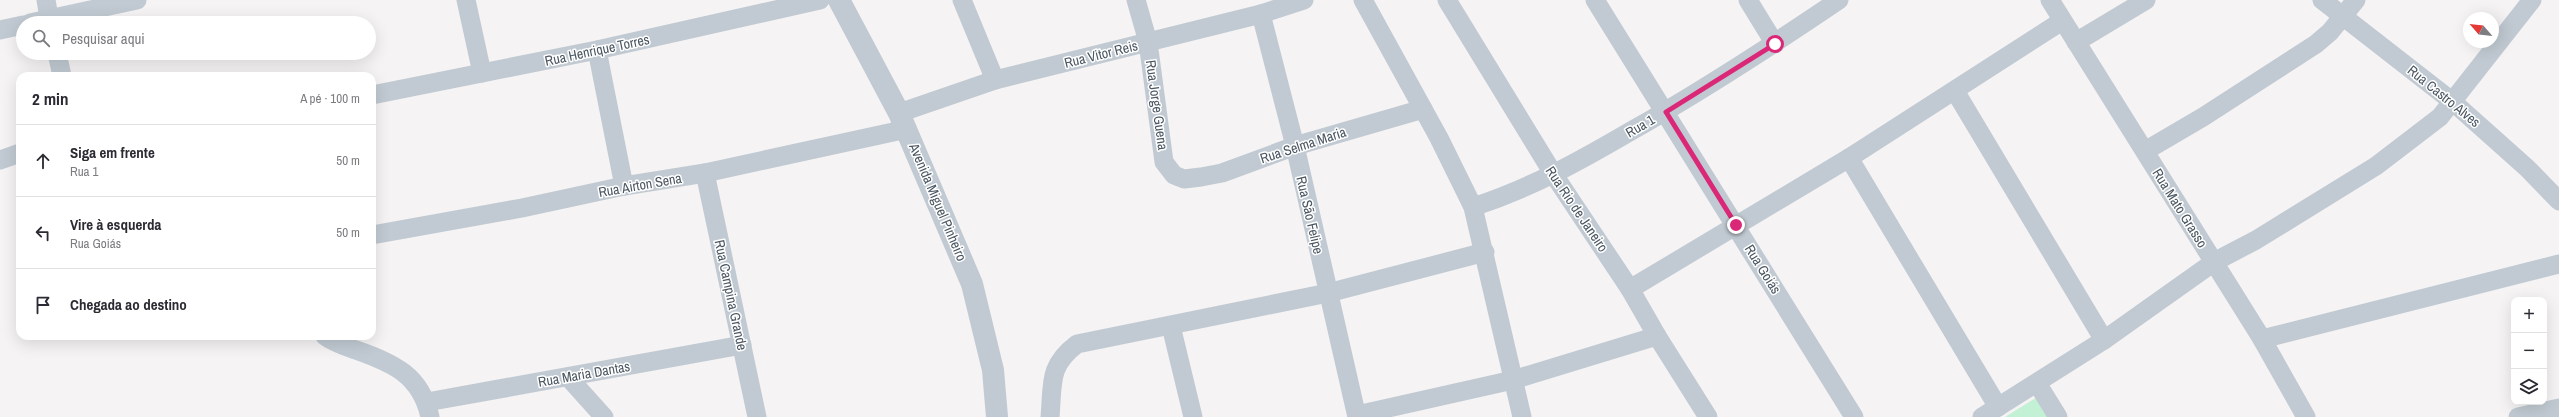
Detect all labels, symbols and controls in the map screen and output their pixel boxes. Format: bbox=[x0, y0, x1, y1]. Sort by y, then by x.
north arrow bbox=[2463, 12, 2499, 48]
search box bbox=[16, 16, 376, 60]
icon: search bbox=[30, 27, 52, 49]
text: Pesquisar aqui bbox=[62, 28, 145, 49]
street label: Rua Henrique Torres bbox=[543, 30, 651, 70]
route start bbox=[1766, 35, 1784, 53]
street label: Rua Vitor Reis bbox=[1062, 36, 1140, 72]
street label: Rua Jorge Guena bbox=[1142, 59, 1172, 152]
street label: Rua Castro Alves bbox=[2404, 61, 2484, 131]
text: 2 min bbox=[32, 87, 68, 110]
text: A pé · 100 m bbox=[300, 90, 360, 107]
street label: Rua 1 bbox=[1622, 110, 1658, 141]
street label: Rua Selma Maria bbox=[1258, 122, 1349, 167]
street label: Avenida Miguel Pinheiro bbox=[905, 139, 971, 264]
text: Siga em frente bbox=[70, 142, 155, 163]
icon: ahead bbox=[32, 150, 54, 172]
text: 50 m bbox=[336, 152, 360, 169]
text: Rua 1 bbox=[70, 163, 98, 180]
street label: Rua Rio de Janeiro bbox=[1542, 163, 1612, 255]
street label: Rua Mato Grasso bbox=[2149, 165, 2211, 251]
street label: Rua Airton Sena bbox=[597, 169, 684, 201]
street label: Rua São Felipe bbox=[1292, 174, 1328, 256]
text: Vire à esquerda bbox=[70, 214, 161, 235]
route end bbox=[1727, 216, 1745, 234]
icon: left bbox=[32, 222, 54, 244]
text: 50 m bbox=[336, 224, 360, 241]
text: Rua Goiás bbox=[70, 235, 121, 252]
street label: Rua Campina Grande bbox=[711, 238, 751, 352]
street label: Rua Goiás bbox=[1741, 241, 1785, 297]
icon: arrive bbox=[32, 294, 54, 316]
text: Chegada ao destino bbox=[70, 294, 187, 315]
map controls bbox=[2511, 297, 2547, 405]
button: + bbox=[2511, 297, 2547, 333]
button: − bbox=[2511, 333, 2547, 369]
street label: Rua Maria Dantas bbox=[537, 357, 632, 391]
button: layers bbox=[2511, 369, 2547, 405]

